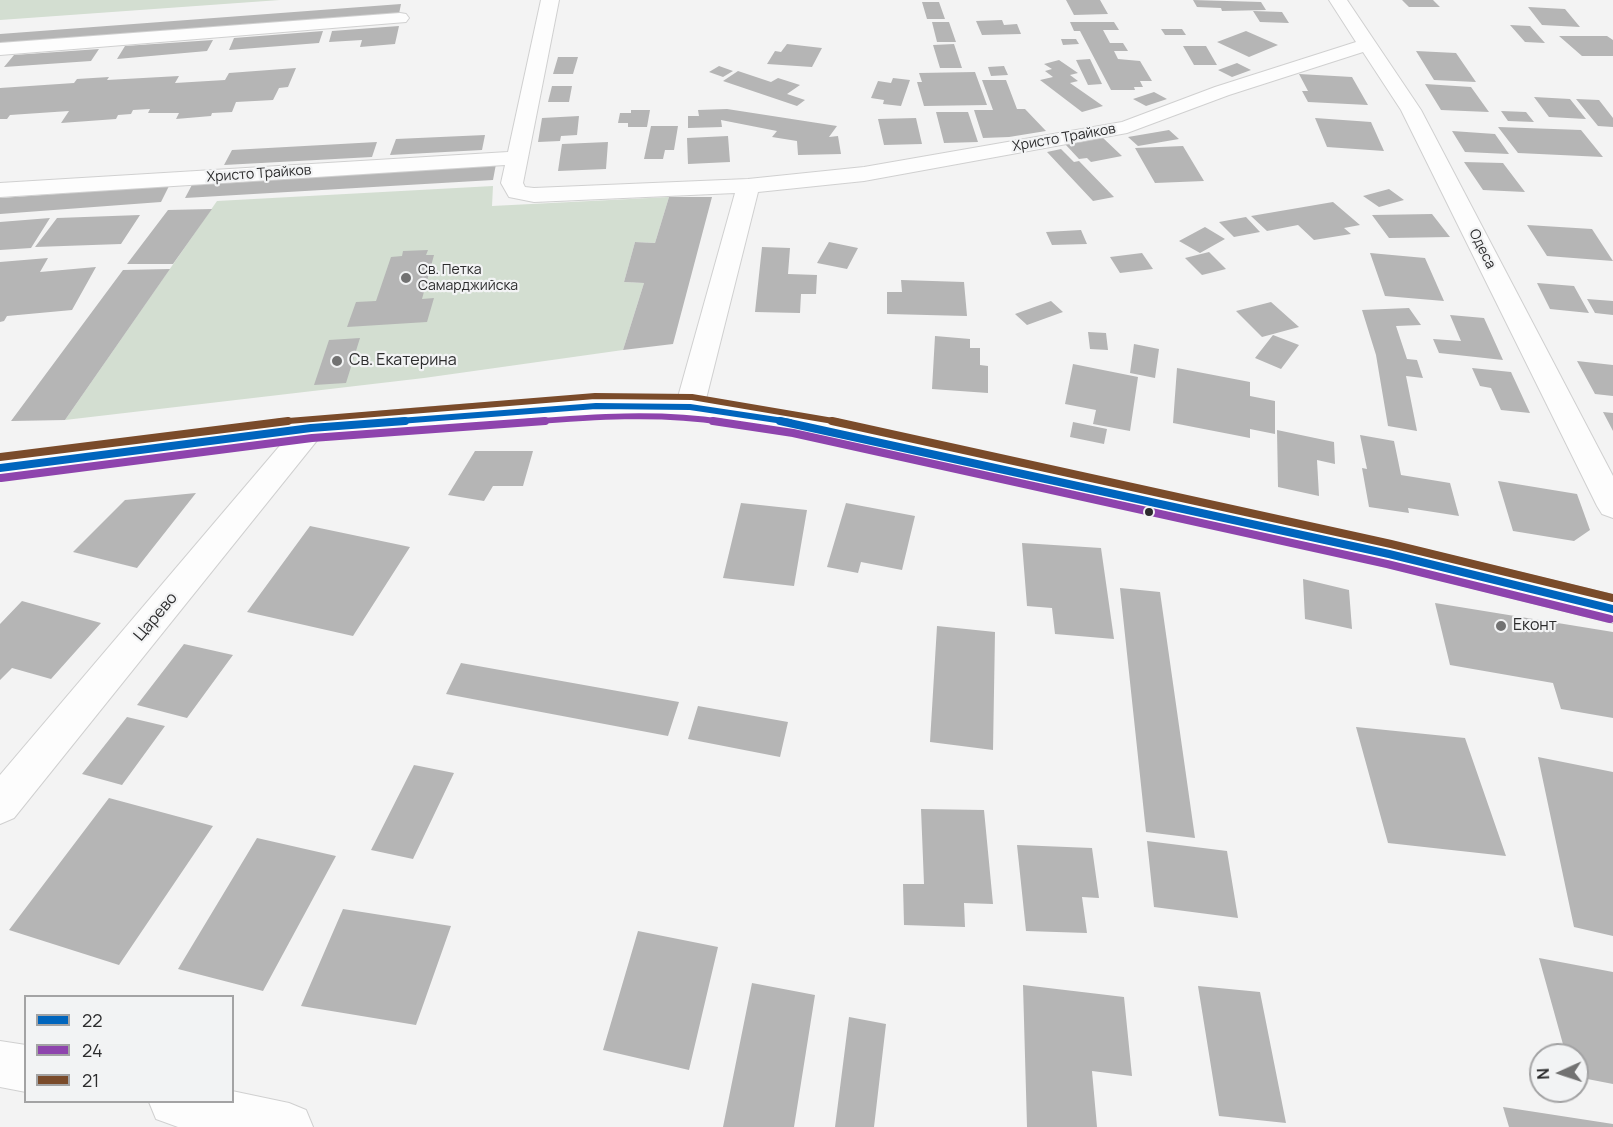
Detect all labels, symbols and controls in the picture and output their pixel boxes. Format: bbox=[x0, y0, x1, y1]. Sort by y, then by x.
street label: Христо Трайков bbox=[1011, 121, 1117, 155]
street label: Христо Трайков bbox=[206, 162, 312, 186]
street label: Одеса bbox=[1465, 226, 1499, 272]
place label: Св. Петка Самарджийска bbox=[418, 262, 518, 294]
marker: Св. Петка Самарджийска bbox=[399, 271, 413, 285]
place label: Св. Екатерина bbox=[349, 351, 457, 371]
marker: Св. Екатерина bbox=[330, 354, 344, 368]
unlabelled marker bbox=[1143, 506, 1155, 518]
street label: Царево bbox=[130, 589, 182, 645]
place label: Еконт bbox=[1513, 616, 1557, 636]
marker: Еконт bbox=[1494, 619, 1508, 633]
legend bbox=[24, 995, 234, 1103]
text: 22 bbox=[82, 1008, 103, 1032]
text: 24 bbox=[82, 1038, 103, 1062]
north arrow bbox=[1529, 1043, 1589, 1103]
text: 21 bbox=[82, 1068, 99, 1092]
text: N bbox=[1532, 1068, 1554, 1080]

